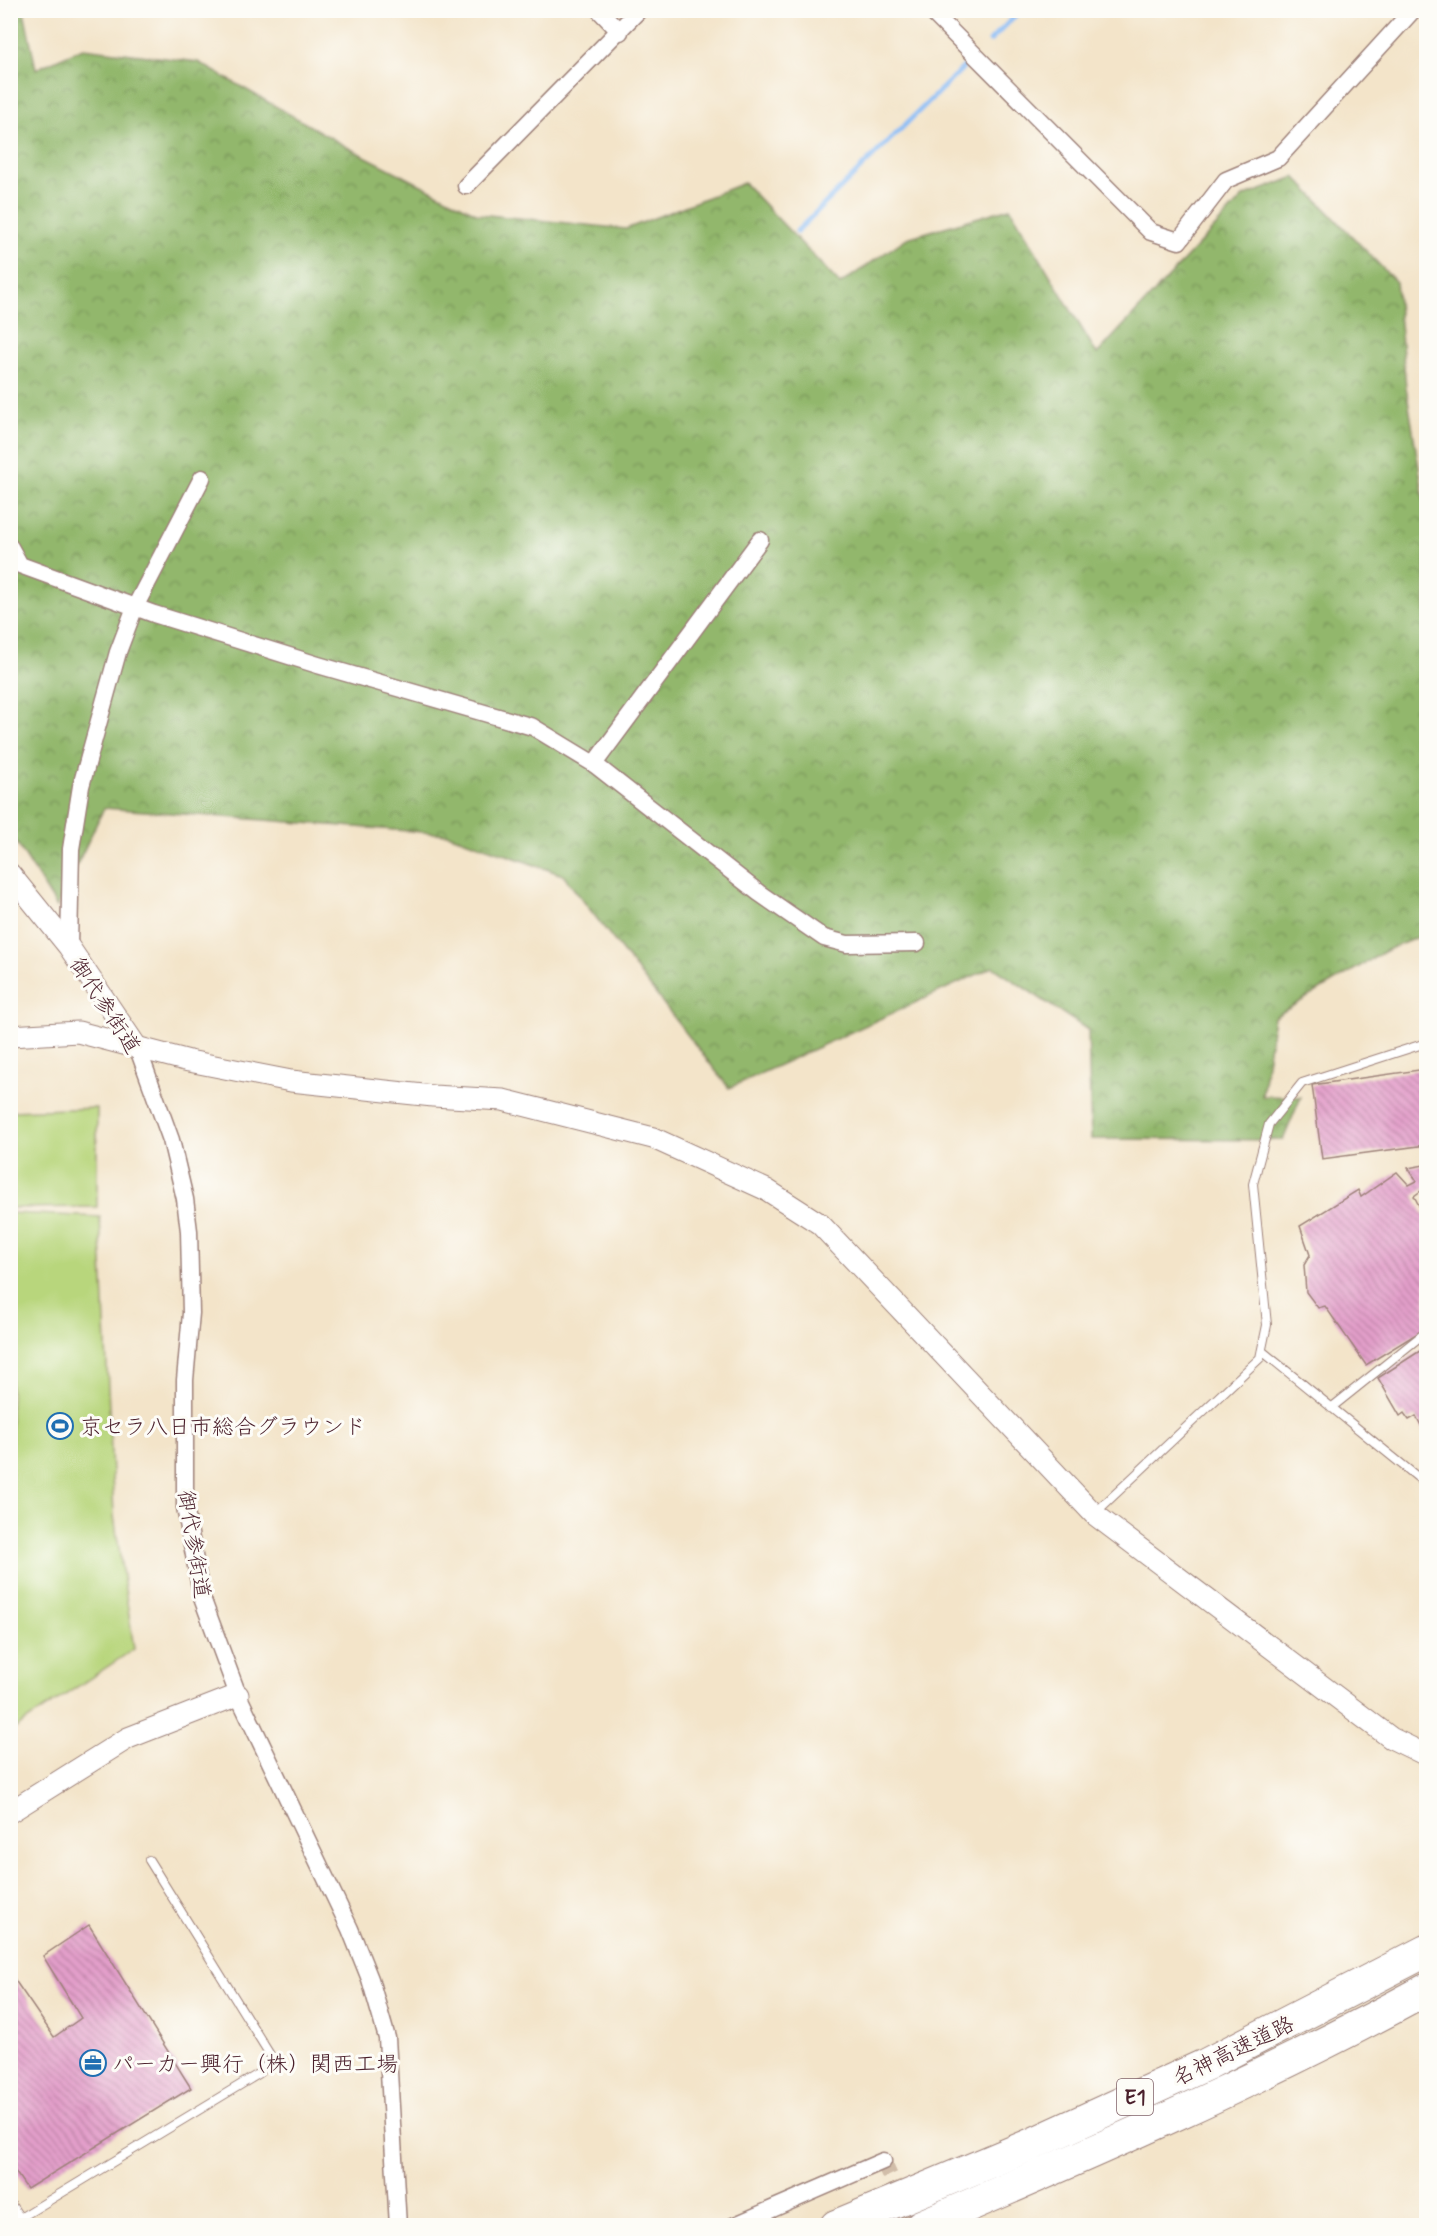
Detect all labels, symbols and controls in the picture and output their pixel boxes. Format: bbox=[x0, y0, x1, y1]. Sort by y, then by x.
street label: 御代参街道 bbox=[63, 952, 146, 1060]
sports icon: 京セラ八日市総合グラウンド bbox=[45, 1411, 75, 1441]
place label: 京セラ八日市総合グラウンド bbox=[80, 1414, 366, 1442]
street label: 御代参街道 bbox=[171, 1488, 215, 1601]
street label: 名神高速道路 bbox=[1168, 2010, 1299, 2093]
office icon: パーカー興行（株）関西工場 bbox=[78, 2048, 108, 2078]
place label: パーカー興行（株）関西工場 bbox=[112, 2051, 398, 2079]
road number: E1 bbox=[1117, 2079, 1153, 2115]

